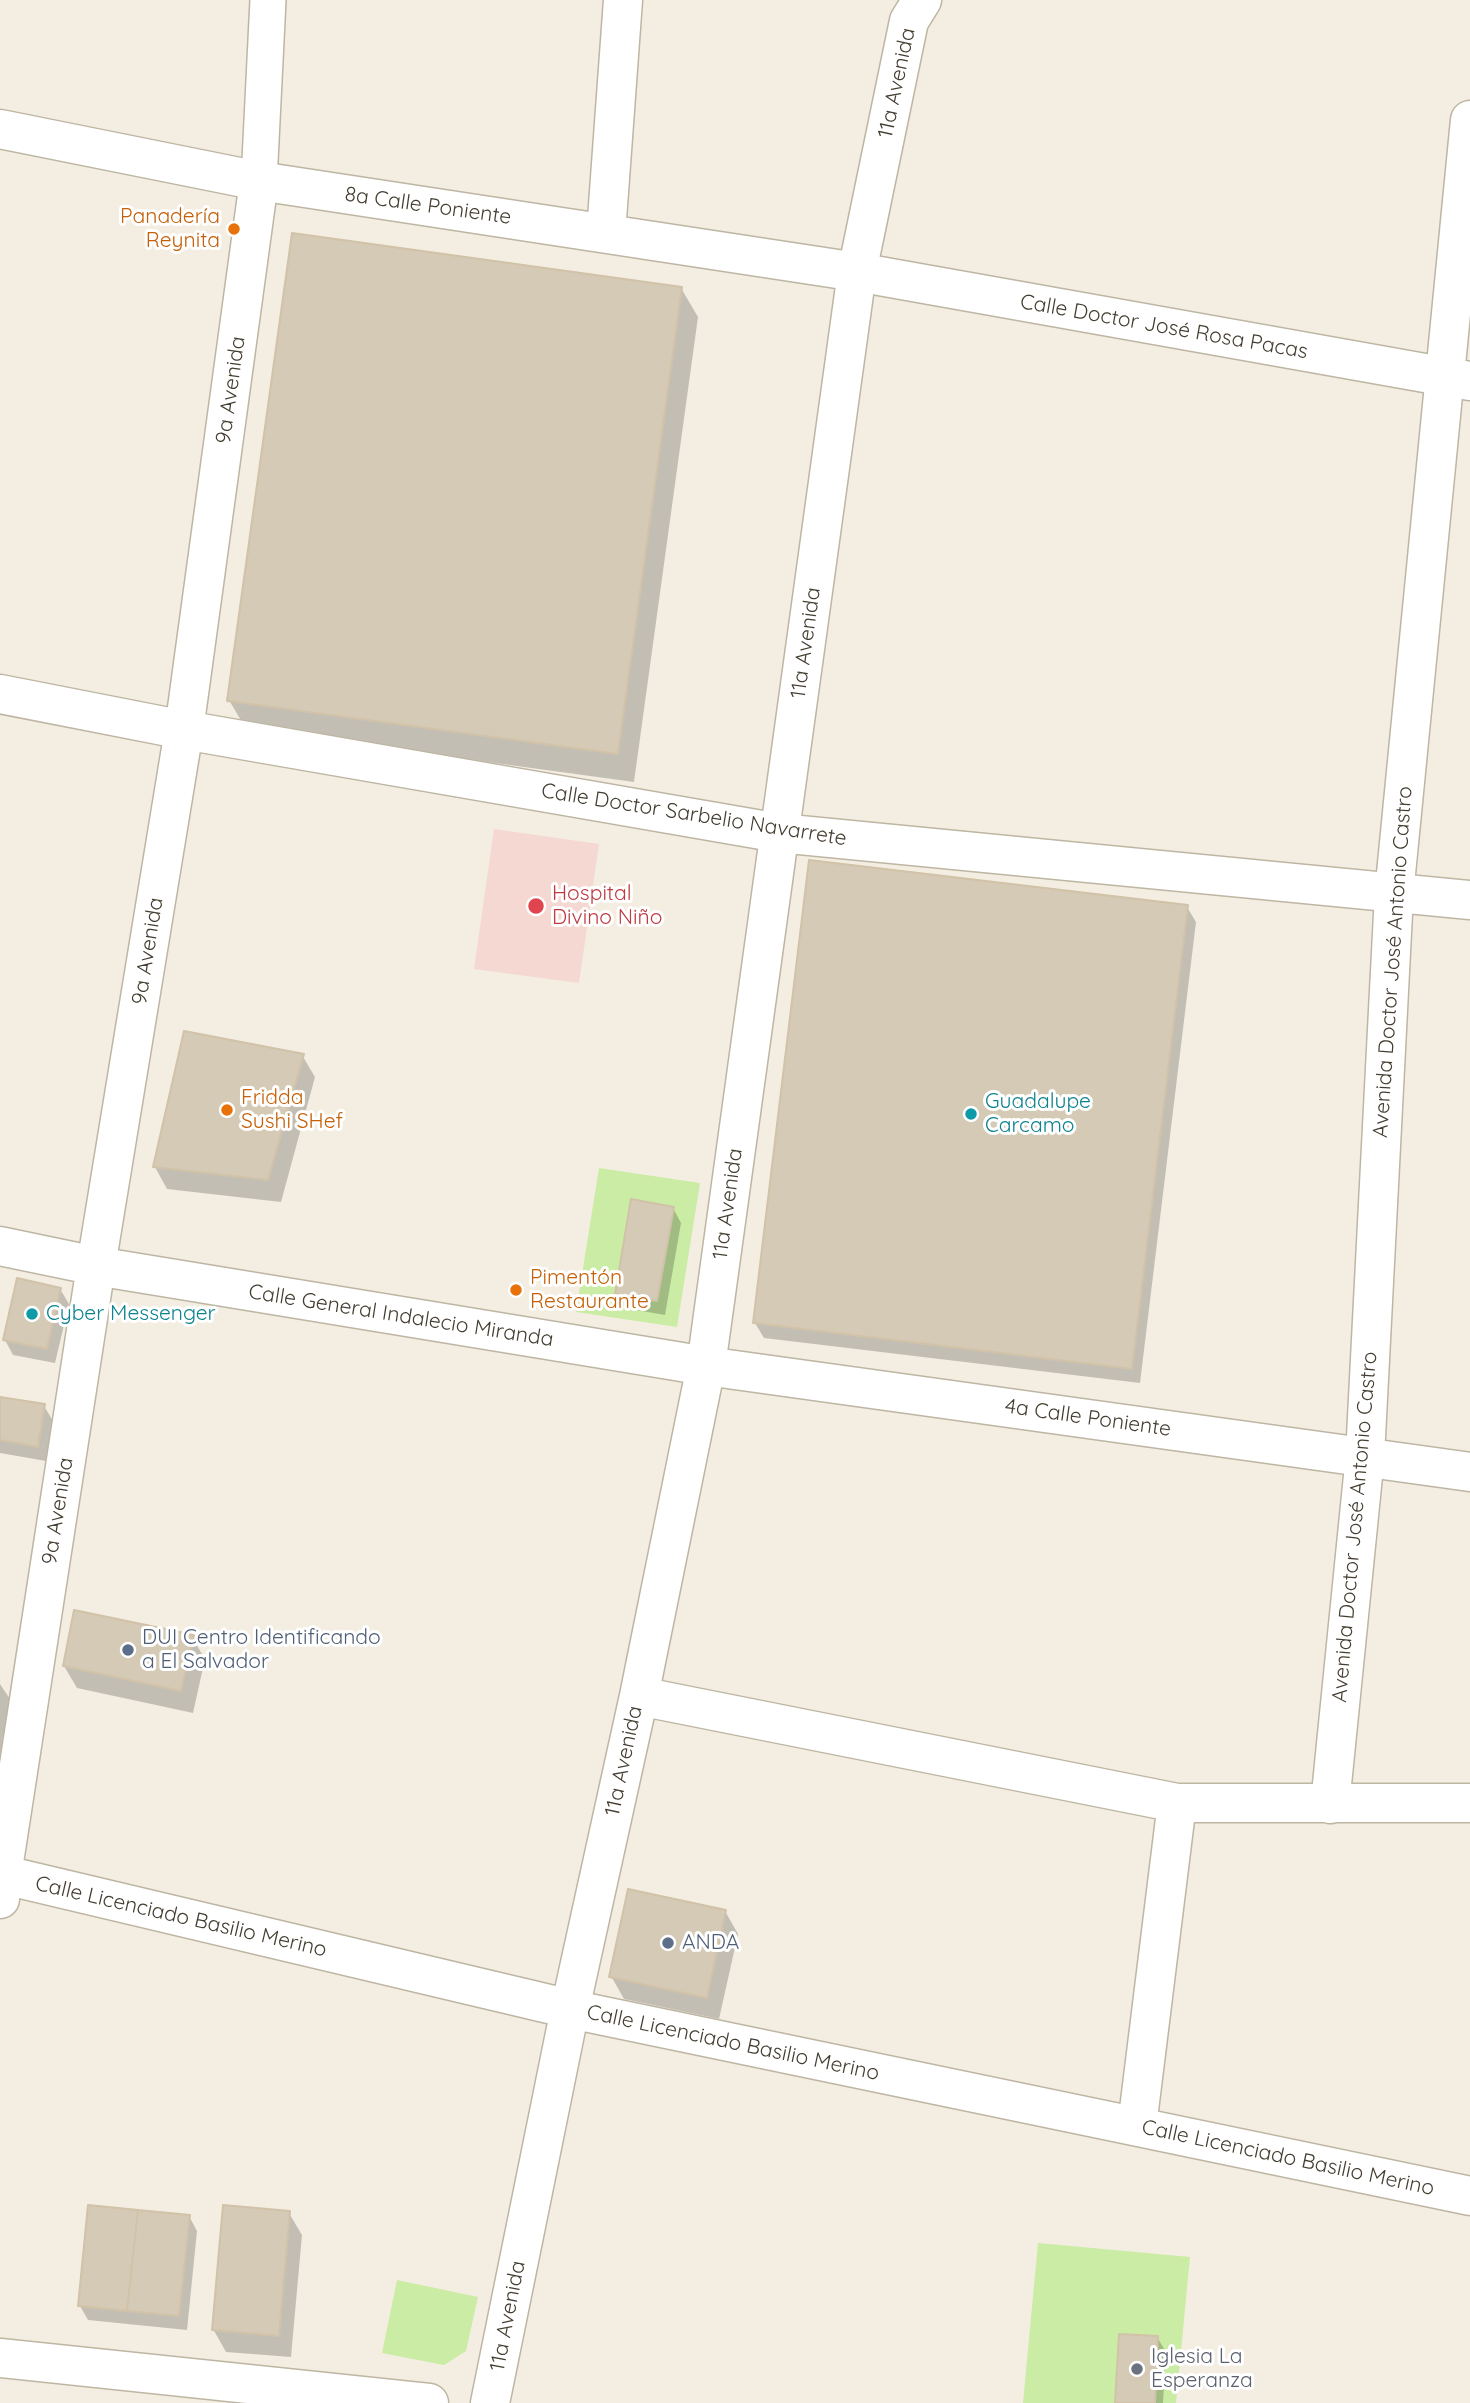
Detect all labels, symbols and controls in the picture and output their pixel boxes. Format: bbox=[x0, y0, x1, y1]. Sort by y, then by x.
street label: 11a Avenida bbox=[873, 26, 921, 140]
street label: 8a Calle Poniente bbox=[343, 182, 513, 230]
place label: Panadería Reynita bbox=[120, 204, 220, 254]
marker: Panadería Reynita bbox=[226, 221, 242, 237]
street label: Calle Doctor José Rosa Pacas bbox=[1018, 289, 1310, 365]
street label: 9a Avenida bbox=[211, 335, 251, 445]
street label: 11a Avenida bbox=[786, 586, 826, 700]
street label: Calle Doctor Sarbelio Navarrete bbox=[540, 778, 848, 852]
street label: Avenida Doctor José Antonio Castro bbox=[1368, 785, 1418, 1139]
place label: Hospital Divino Niño bbox=[552, 881, 662, 931]
street label: 9a Avenida bbox=[127, 896, 169, 1006]
marker: Hospital Divino Niño bbox=[526, 896, 546, 916]
place label: Fridda Sushi SHef bbox=[241, 1085, 343, 1135]
place label: Guadalupe Carcamo bbox=[985, 1089, 1091, 1139]
marker: Fridda Sushi SHef bbox=[219, 1102, 235, 1118]
marker: Guadalupe Carcamo bbox=[963, 1106, 979, 1122]
street label: 11a Avenida bbox=[708, 1147, 748, 1261]
place label: Pimentón Restaurante bbox=[530, 1265, 649, 1315]
street label: Calle General Indalecio Miranda bbox=[247, 1279, 555, 1353]
marker: Pimentón Restaurante bbox=[508, 1282, 524, 1298]
place label: Cyber Messenger bbox=[46, 1301, 216, 1327]
marker: Cyber Messenger bbox=[24, 1306, 40, 1322]
street label: Avenida Doctor José Antonio Castro bbox=[1327, 1350, 1383, 1704]
street label: 4a Calle Poniente bbox=[1003, 1394, 1173, 1442]
street label: 9a Avenida bbox=[37, 1456, 79, 1566]
place label: DUI Centro Identificando a El Salvador bbox=[142, 1625, 381, 1675]
marker: DUI Centro Identificando a El Salvador bbox=[120, 1642, 136, 1658]
street label: 11a Avenida bbox=[600, 1704, 648, 1818]
street label: Calle Licenciado Basilio Merino bbox=[33, 1871, 329, 1963]
place label: ANDA bbox=[682, 1930, 739, 1956]
marker: ANDA bbox=[660, 1935, 676, 1951]
street label: Calle Licenciado Basilio Merino bbox=[584, 2000, 882, 2086]
street label: Calle Licenciado Basilio Merino bbox=[1139, 2115, 1437, 2201]
street label: 11a Avenida bbox=[485, 2259, 531, 2373]
place label: Iglesia La Esperanza bbox=[1151, 2344, 1253, 2394]
marker: Iglesia La Esperanza bbox=[1129, 2361, 1145, 2377]

